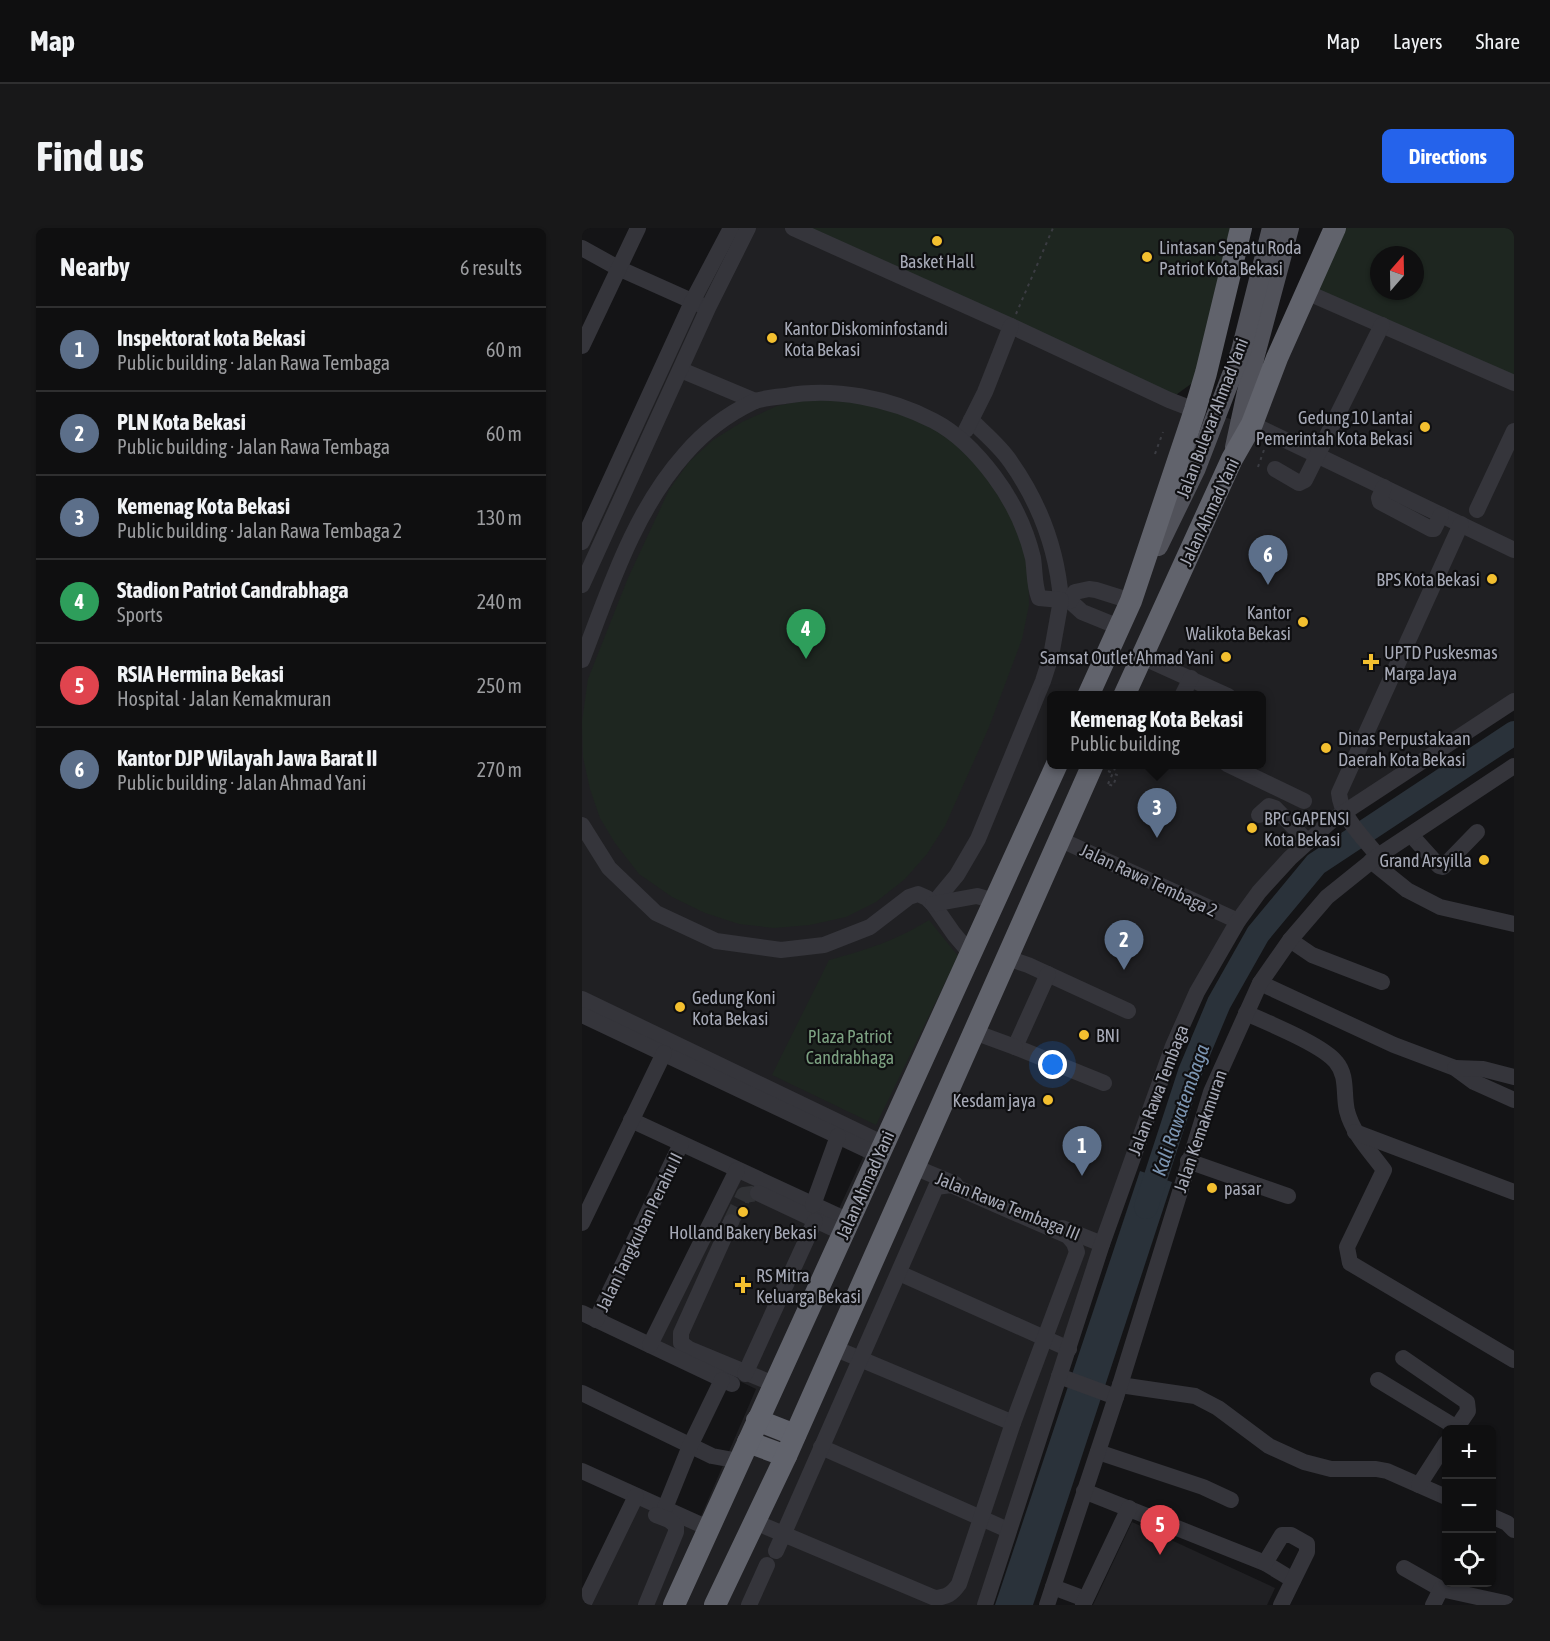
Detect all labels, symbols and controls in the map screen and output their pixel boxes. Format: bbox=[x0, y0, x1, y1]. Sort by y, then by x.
text: Map bbox=[30, 25, 75, 57]
text: Map bbox=[1326, 29, 1360, 53]
text: Layers bbox=[1393, 29, 1443, 53]
text: Share bbox=[1476, 29, 1520, 53]
button: Directions bbox=[1382, 129, 1514, 183]
text: Find us bbox=[36, 132, 144, 180]
marker: Basket Hall bbox=[930, 234, 944, 248]
place label: Lintasan Sepatu Roda Patriot Kota Bekasi bbox=[1159, 237, 1302, 279]
north arrow bbox=[1370, 246, 1424, 300]
marker: Lintasan Sepatu Roda Patriot Kota Bekasi bbox=[1140, 250, 1154, 264]
place label: Basket Hall bbox=[899, 251, 975, 272]
text: Nearby bbox=[60, 252, 130, 282]
text: 6 results bbox=[460, 256, 522, 279]
place label: Kantor Diskominfostandi Kota Bekasi bbox=[784, 318, 948, 360]
text: Inspektorat kota Bekasi bbox=[117, 325, 306, 351]
marker: Kantor Diskominfostandi Kota Bekasi bbox=[765, 331, 779, 345]
street label: Jalan Bulevar Ahmad Yani bbox=[1172, 335, 1252, 501]
text: 1 bbox=[75, 338, 84, 361]
text: 60 m bbox=[486, 338, 522, 361]
text: Public building · Jalan Rawa Tembaga bbox=[117, 351, 390, 374]
place label: Gedung 10 Lantai Pemerintah Kota Bekasi bbox=[1256, 407, 1413, 449]
text: PLN Kota Bekasi bbox=[117, 409, 246, 435]
marker: Gedung 10 Lantai Pemerintah Kota Bekasi bbox=[1418, 420, 1432, 434]
text: 2 bbox=[75, 422, 84, 445]
text: 60 m bbox=[486, 422, 522, 445]
text: Public building · Jalan Rawa Tembaga bbox=[117, 435, 390, 458]
street label: Jalan Ahmad Yani bbox=[1175, 455, 1243, 569]
text: Kemenag Kota Bekasi bbox=[117, 493, 290, 519]
text: 3 bbox=[75, 506, 84, 529]
text: 130 m bbox=[477, 506, 522, 529]
text: Public building · Jalan Rawa Tembaga 2 bbox=[117, 519, 402, 542]
pin: 6 bbox=[1248, 536, 1288, 585]
place label: BPS Kota Bekasi bbox=[1376, 569, 1480, 590]
marker: BPS Kota Bekasi bbox=[1485, 572, 1499, 586]
text: Stadion Patriot Candrabhaga bbox=[117, 577, 349, 603]
text: 4 bbox=[75, 590, 84, 613]
text: 240 m bbox=[477, 590, 522, 613]
place label: Kantor Walikota Bekasi bbox=[1186, 602, 1292, 644]
text: Sports bbox=[117, 603, 163, 626]
pin: 4 bbox=[786, 610, 826, 659]
marker: Kantor Walikota Bekasi bbox=[1296, 615, 1310, 629]
place label: UPTD Puskesmas Marga Jaya bbox=[1384, 642, 1498, 684]
place label: Samsat Outlet Ahmad Yani bbox=[1040, 647, 1214, 668]
marker: Samsat Outlet Ahmad Yani bbox=[1219, 650, 1233, 664]
marker: UPTD Puskesmas Marga Jaya bbox=[1362, 653, 1380, 671]
text: RSIA Hermina Bekasi bbox=[117, 661, 284, 687]
text: 5 bbox=[75, 674, 84, 697]
text: 250 m bbox=[477, 674, 522, 697]
text: Hospital · Jalan Kemakmuran bbox=[117, 687, 332, 710]
popup bbox=[1047, 691, 1266, 769]
text: Kemenag Kota Bekasi bbox=[1070, 706, 1243, 732]
place label: Dinas Perpustakaan Daerah Kota Bekasi bbox=[1338, 728, 1471, 770]
text: Public building bbox=[1070, 732, 1180, 755]
marker: Dinas Perpustakaan Daerah Kota Bekasi bbox=[1319, 741, 1333, 755]
text: Kantor DJP Wilayah Jawa Barat II bbox=[117, 745, 377, 771]
text: 6 bbox=[75, 758, 84, 781]
text: 270 m bbox=[477, 758, 522, 781]
text: Public building · Jalan Ahmad Yani bbox=[117, 771, 366, 794]
pin: 3 bbox=[1138, 788, 1176, 838]
place label: BPC GAPENSI Kota Bekasi bbox=[1264, 808, 1350, 850]
marker: BPC GAPENSI Kota Bekasi bbox=[1245, 821, 1259, 835]
street label: Jalan Rawa Tembaga 2 bbox=[1077, 839, 1221, 921]
place label: Grand Arsyilla bbox=[1379, 850, 1472, 871]
marker: Grand Arsyilla bbox=[1477, 853, 1491, 867]
pin: 2 bbox=[1104, 920, 1144, 970]
place label: Gedung Koni Kota Bekasi bbox=[692, 987, 776, 1029]
marker: Gedung Koni Kota Bekasi bbox=[673, 1000, 687, 1014]
street label: Jalan Rawa Tembaga bbox=[1123, 1022, 1193, 1158]
place label: BNI bbox=[1096, 1025, 1120, 1046]
park label: Plaza Patriot Candrabhaga bbox=[806, 1026, 894, 1068]
marker: BNI bbox=[1077, 1028, 1091, 1042]
water label: Kali Rawatembaga bbox=[1147, 1041, 1213, 1179]
your location bbox=[1038, 1050, 1067, 1079]
street label: Jalan Kemakmuran bbox=[1169, 1067, 1231, 1195]
place label: Kesdam jaya bbox=[953, 1090, 1036, 1111]
marker: Kesdam jaya bbox=[1041, 1093, 1055, 1107]
pin: 1 bbox=[1062, 1126, 1102, 1176]
street label: Jalan Ahmad Yani bbox=[832, 1128, 898, 1242]
street label: Jalan Tangkuban Perahu II bbox=[591, 1149, 687, 1315]
street label: Jalan Rawa Tembaga III bbox=[933, 1167, 1083, 1245]
place label: pasar bbox=[1224, 1178, 1262, 1199]
marker: pasar bbox=[1205, 1181, 1219, 1195]
marker: Holland Bakery Bekasi bbox=[736, 1205, 750, 1219]
place label: Holland Bakery Bekasi bbox=[669, 1222, 817, 1243]
place label: RS Mitra Keluarga Bekasi bbox=[756, 1265, 861, 1307]
marker: RS Mitra Keluarga Bekasi bbox=[734, 1276, 752, 1294]
map controls bbox=[1442, 1425, 1496, 1587]
button: + bbox=[1442, 1425, 1496, 1479]
button: − bbox=[1442, 1479, 1496, 1533]
pin: 5 bbox=[1140, 1506, 1180, 1555]
button: locate bbox=[1442, 1533, 1496, 1587]

